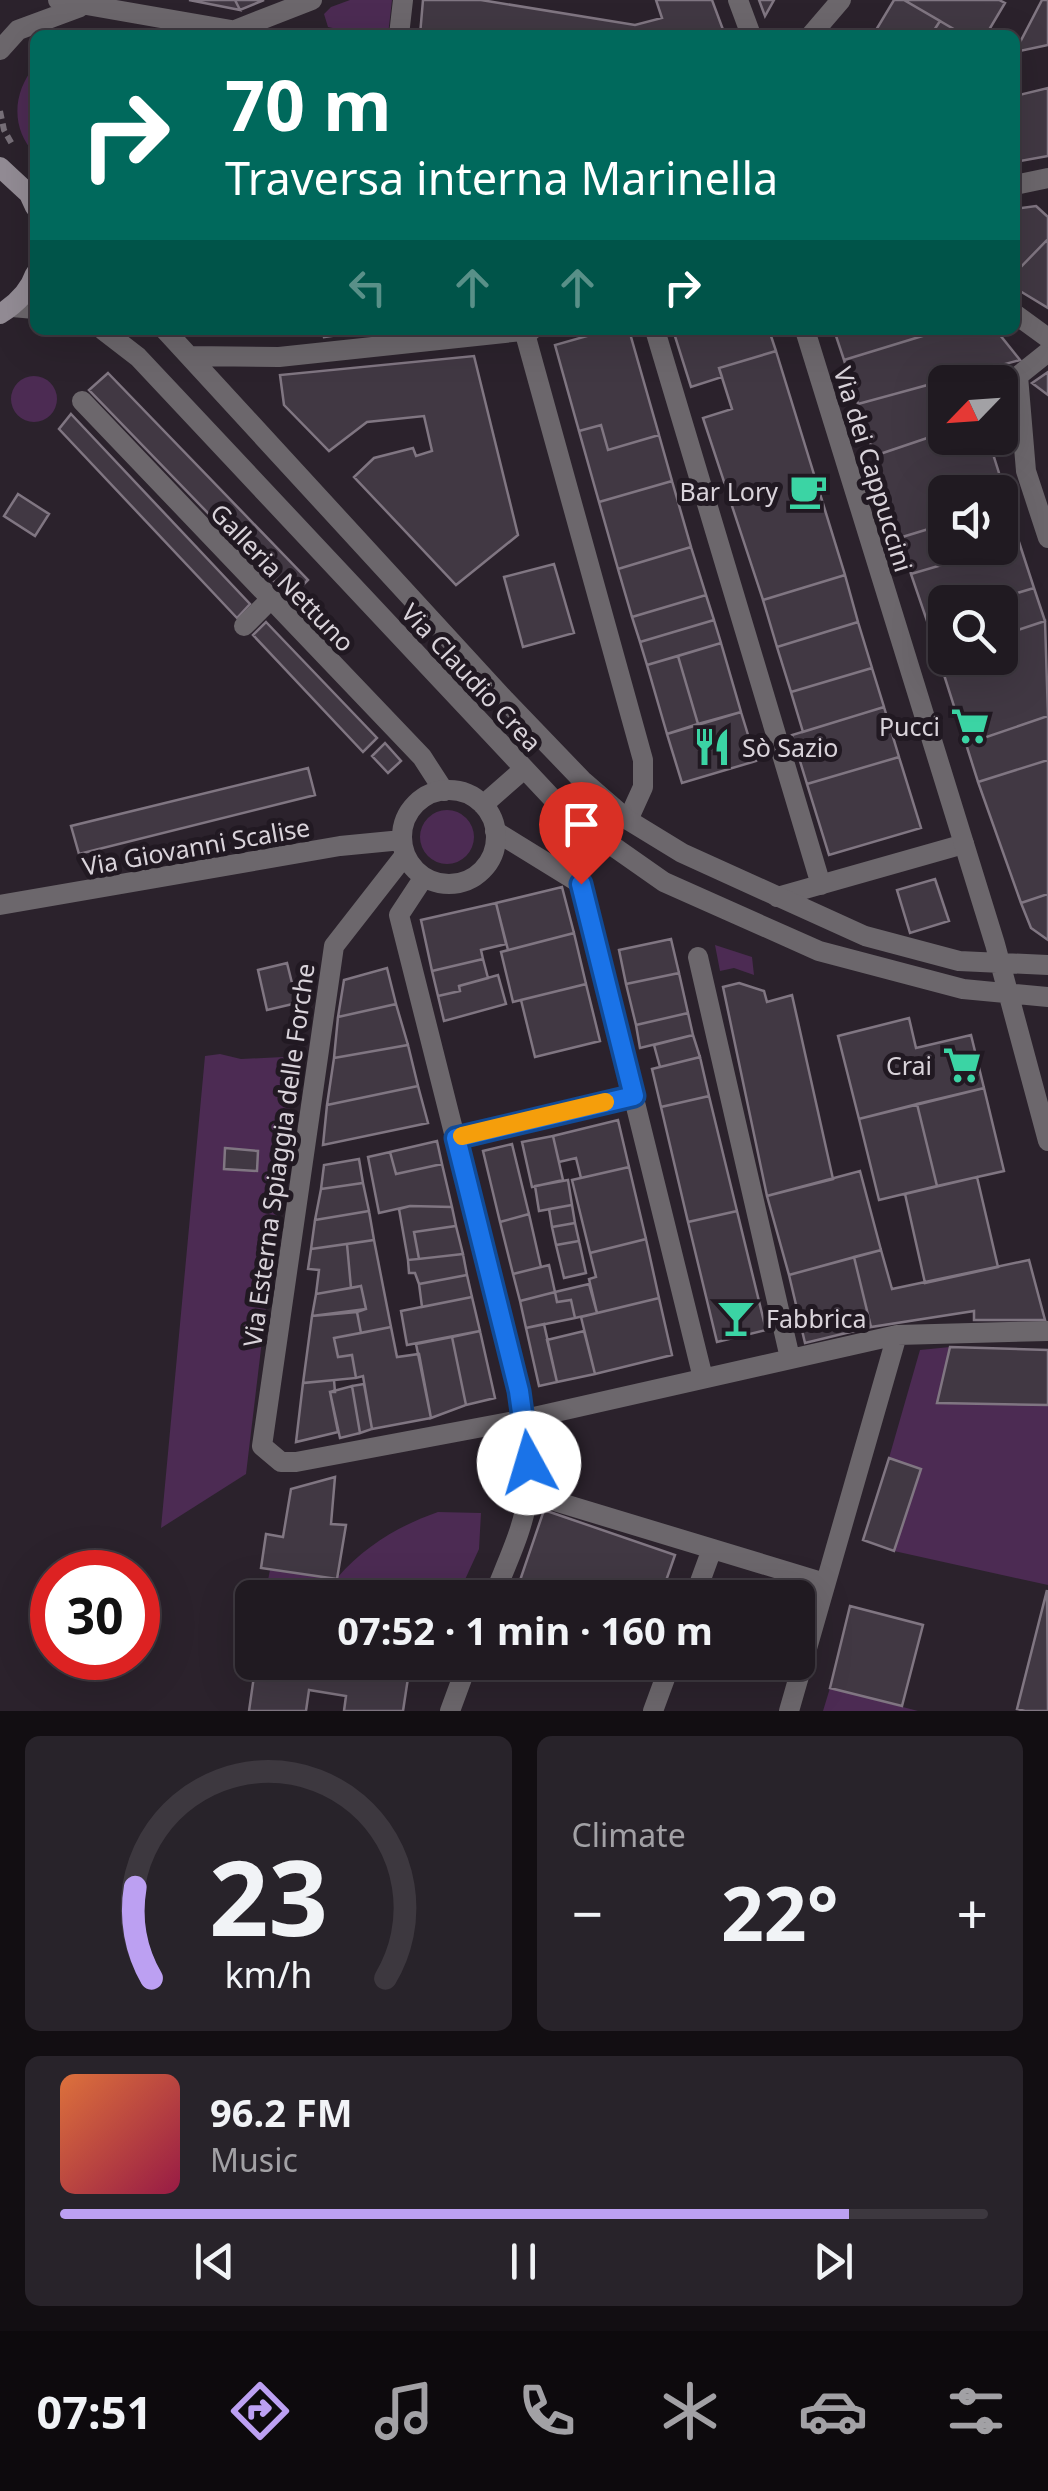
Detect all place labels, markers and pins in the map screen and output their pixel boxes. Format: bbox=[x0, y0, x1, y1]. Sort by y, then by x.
cafe icon: Bar Lory bbox=[787, 470, 829, 512]
place label: Bar Lory bbox=[680, 474, 778, 508]
supermarket icon: Pucci bbox=[949, 705, 991, 747]
place label: Pucci bbox=[879, 709, 940, 743]
restaurant icon: Sò Sazio bbox=[691, 726, 733, 768]
place label: Sò Sazio bbox=[742, 730, 838, 764]
pin bbox=[539, 782, 624, 885]
supermarket icon: Crai bbox=[941, 1044, 983, 1086]
place label: Crai bbox=[886, 1048, 932, 1082]
bar icon: Fabbrica bbox=[715, 1297, 757, 1339]
place label: Fabbrica bbox=[766, 1301, 867, 1335]

